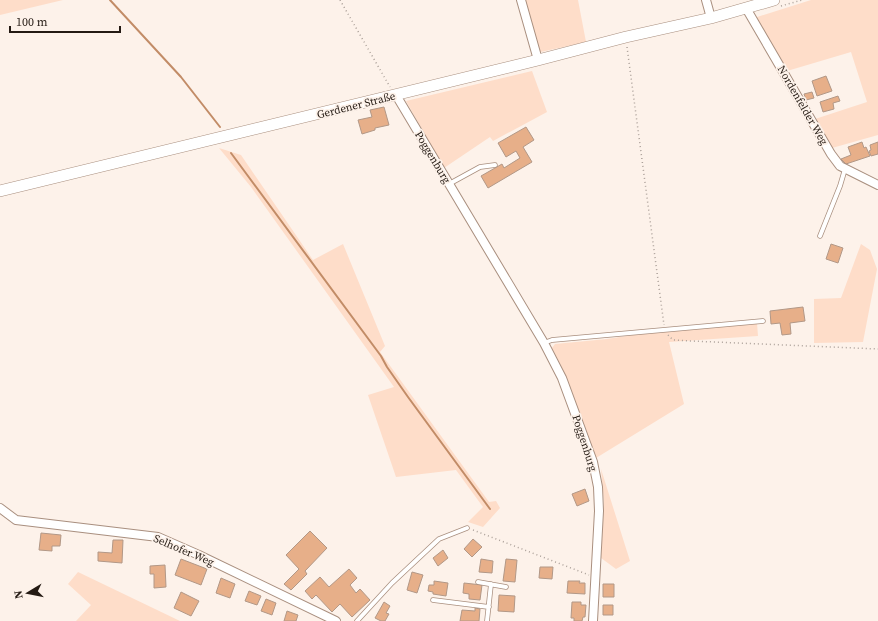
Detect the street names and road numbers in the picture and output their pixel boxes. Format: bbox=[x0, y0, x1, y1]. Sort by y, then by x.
street label: Nordenfelder Weg bbox=[774, 63, 832, 148]
street label: Gerdener Straße bbox=[315, 88, 397, 122]
street label: Poggenburg bbox=[411, 128, 454, 187]
street label: Poggenburg bbox=[568, 413, 601, 474]
street label: Selhofer Weg bbox=[151, 531, 217, 570]

